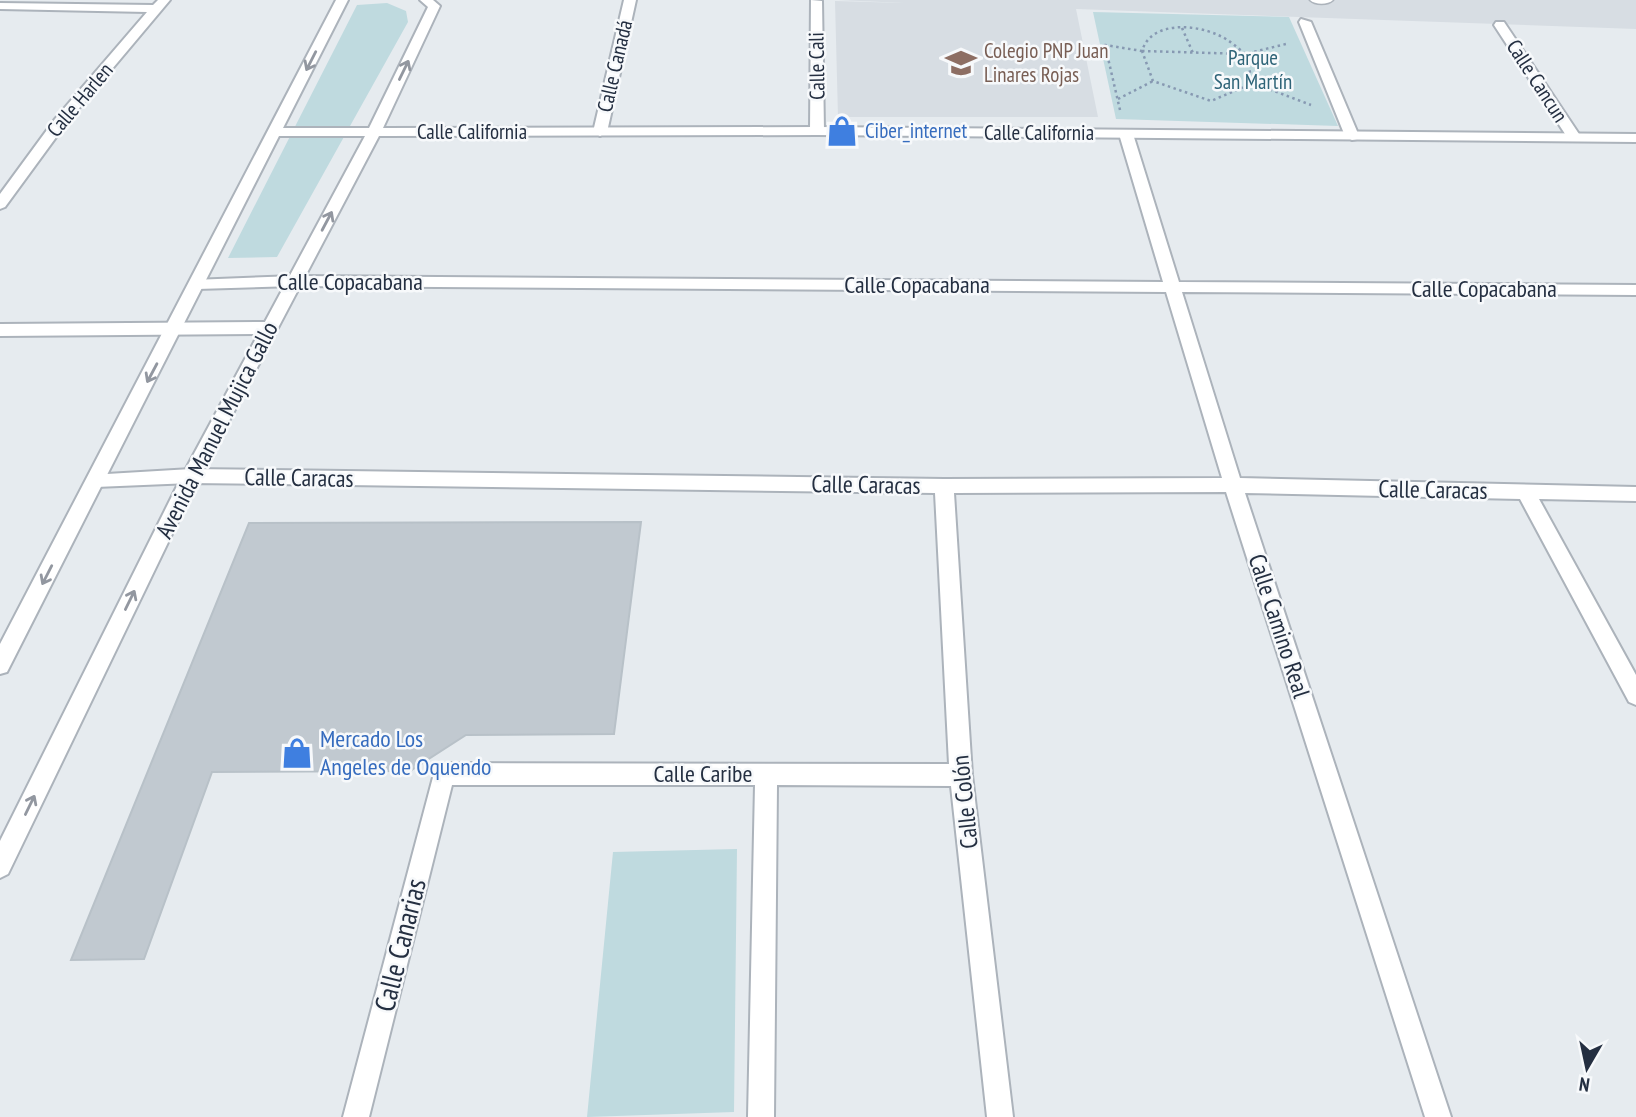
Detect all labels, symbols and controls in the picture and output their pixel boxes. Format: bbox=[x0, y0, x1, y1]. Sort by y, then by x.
street label: Calle Canadá bbox=[591, 17, 638, 114]
street label: Calle Cali bbox=[802, 32, 831, 100]
street label: Calle Cancun bbox=[1501, 34, 1574, 127]
place label: Colegio PNP Juan Linares Rojas bbox=[984, 37, 1108, 88]
park label: Parque San Martín bbox=[1214, 44, 1292, 95]
school or university icon: Colegio PNP Juan Linares Rojas bbox=[944, 46, 978, 80]
one-way arrow bbox=[303, 50, 317, 71]
street label: Calle Harlen bbox=[41, 57, 119, 142]
one-way arrow bbox=[397, 60, 411, 81]
shop icon: Ciber_internet bbox=[825, 114, 859, 148]
place label: Ciber_internet bbox=[865, 117, 967, 144]
street label: Calle California bbox=[417, 118, 527, 145]
street label: Calle California bbox=[984, 119, 1094, 146]
one-way arrow bbox=[320, 211, 334, 232]
street label: Calle Copacabana bbox=[277, 266, 423, 297]
street label: Calle Copacabana bbox=[844, 269, 990, 300]
street label: Calle Copacabana bbox=[1411, 273, 1557, 304]
street label: Avenida Manuel Mujica Gallo bbox=[148, 316, 285, 543]
one-way arrow bbox=[144, 362, 158, 382]
street label: Calle Caracas bbox=[244, 461, 354, 494]
street label: Calle Caracas bbox=[811, 468, 921, 501]
street label: Calle Caracas bbox=[1378, 473, 1488, 506]
street label: Calle Camino Real bbox=[1242, 550, 1317, 702]
one-way arrow bbox=[40, 564, 54, 584]
one-way arrow bbox=[124, 590, 138, 611]
place label: Mercado Los Angeles de Oquendo bbox=[320, 723, 491, 782]
shop icon: Mercado Los Angeles de Oquendo bbox=[280, 736, 314, 770]
street label: Calle Colón bbox=[944, 754, 985, 850]
street label: Calle Caribe bbox=[654, 758, 752, 789]
one-way arrow bbox=[24, 795, 37, 816]
street label: Calle Canarias bbox=[365, 875, 434, 1015]
north arrow bbox=[1552, 1033, 1622, 1103]
text: N bbox=[1577, 1072, 1591, 1097]

